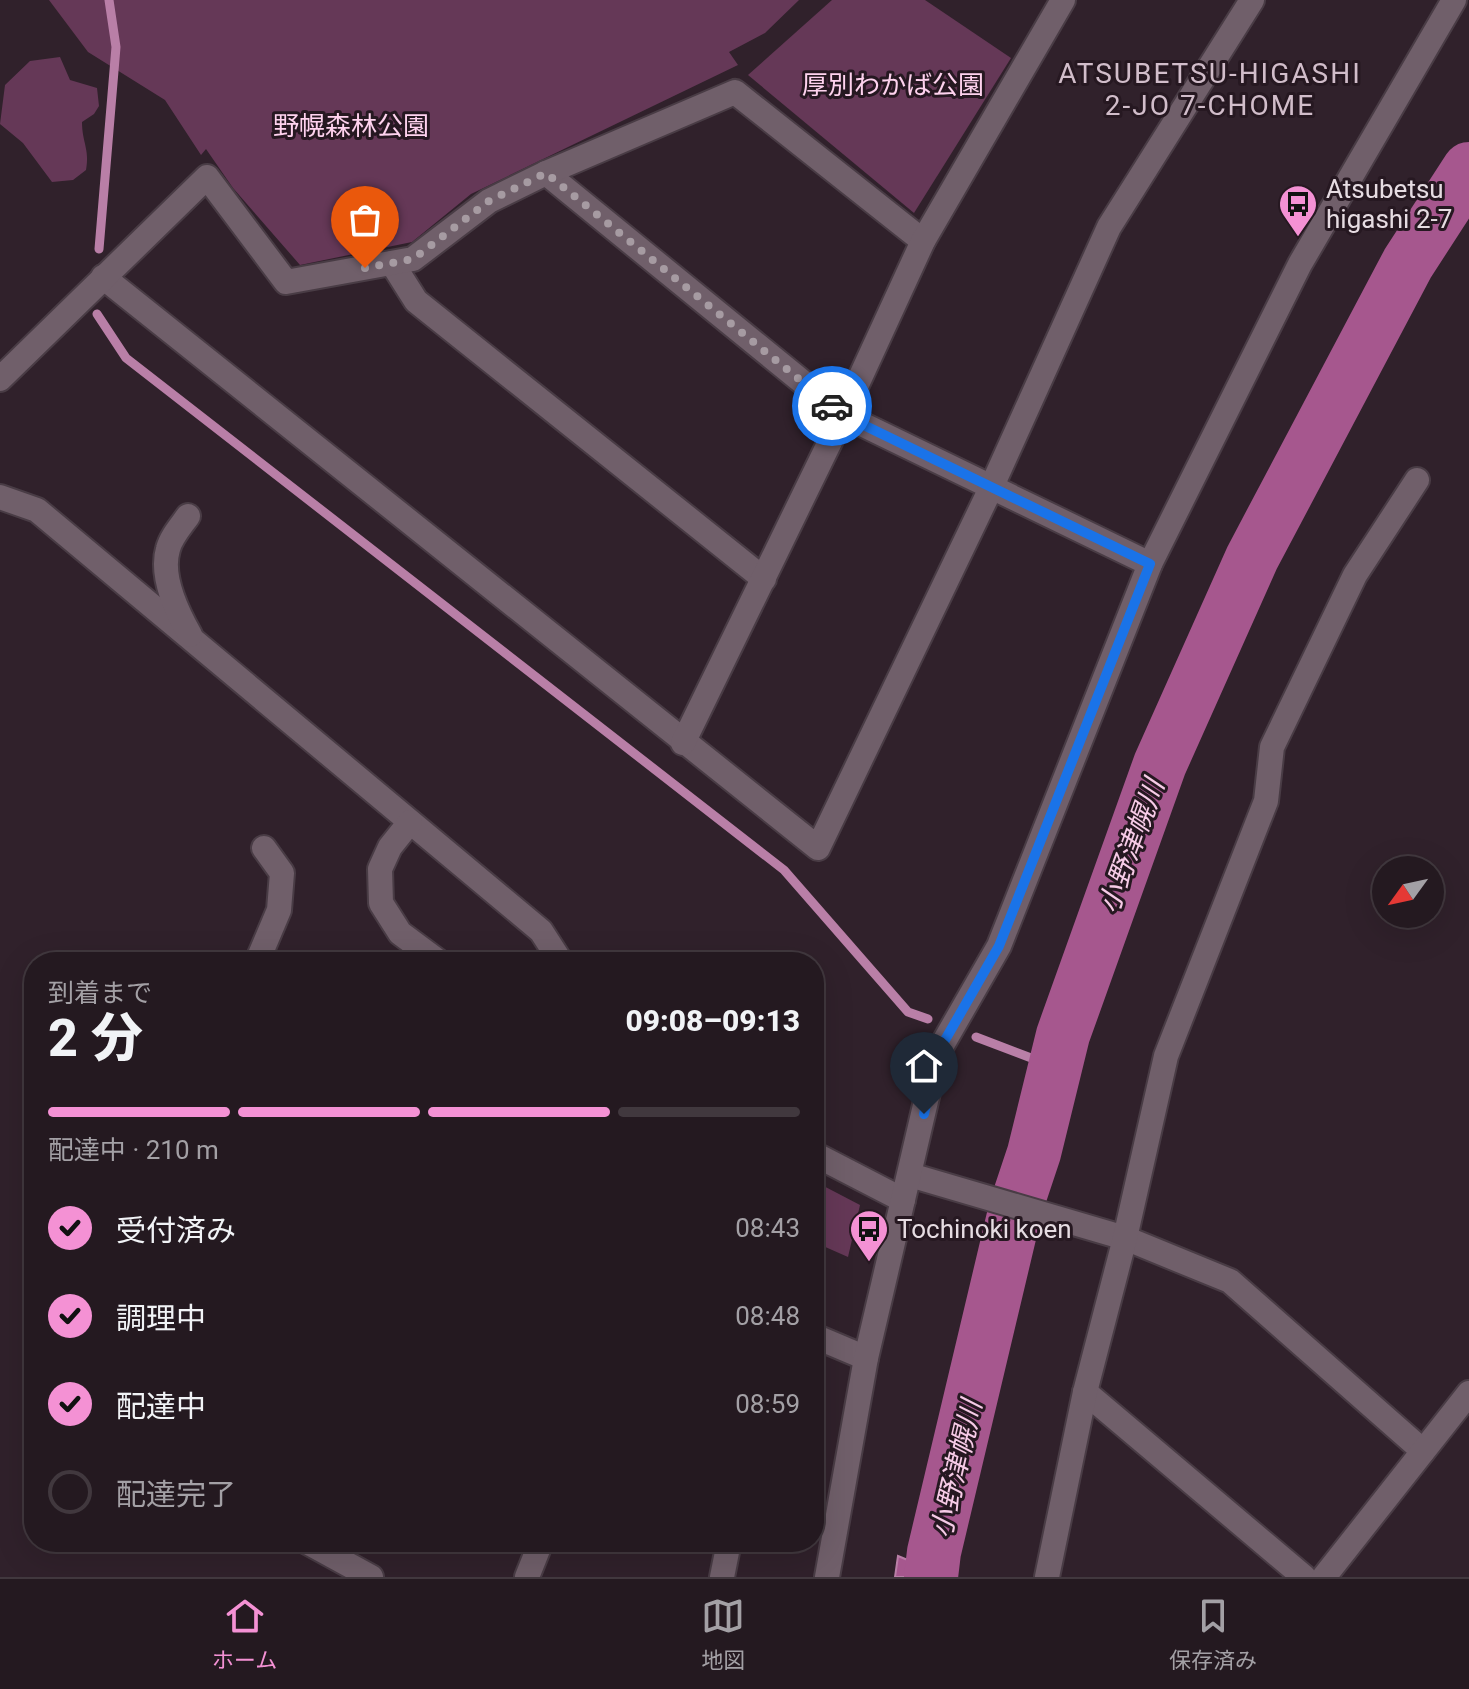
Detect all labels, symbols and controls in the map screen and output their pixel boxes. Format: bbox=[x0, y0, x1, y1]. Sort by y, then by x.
district label: ATSUBETSU-HIGASHI 2-JO 7-CHOME bbox=[1058, 57, 1362, 122]
park label: 厚別わかば公園 bbox=[802, 70, 984, 100]
park label: 野幌森林公園 bbox=[273, 111, 429, 141]
place label: Atsubetsu higashi 2-7 bbox=[1326, 174, 1452, 234]
bus stop icon: Atsubetsu higashi 2-7 bbox=[1277, 183, 1319, 238]
pin bbox=[331, 186, 399, 268]
icon: bag bbox=[343, 198, 387, 242]
courier bbox=[792, 366, 872, 446]
icon: car bbox=[810, 384, 854, 428]
water label: 小野津幌川 bbox=[1092, 772, 1172, 918]
north arrow bbox=[1372, 856, 1444, 928]
map controls bbox=[1372, 856, 1444, 928]
text: 到着まで bbox=[48, 978, 152, 1008]
text: 09:08–09:13 bbox=[625, 1003, 800, 1038]
text: 2 分 bbox=[48, 1008, 143, 1069]
pin bbox=[890, 1032, 958, 1114]
icon: home bbox=[902, 1044, 946, 1088]
text: 配達中 · 210 m bbox=[48, 1135, 219, 1165]
icon: check bbox=[48, 1206, 92, 1250]
bus stop icon: Tochinoki koen bbox=[848, 1208, 890, 1263]
text: 受付済み bbox=[116, 1213, 236, 1248]
text: 08:43 bbox=[735, 1213, 800, 1243]
place label: Tochinoki koen bbox=[897, 1214, 1072, 1244]
icon: check bbox=[48, 1294, 92, 1338]
text: 調理中 bbox=[116, 1301, 206, 1336]
text: 08:48 bbox=[735, 1301, 800, 1331]
icon: check bbox=[48, 1382, 92, 1426]
text: 配達中 bbox=[116, 1389, 206, 1424]
text: 08:59 bbox=[735, 1389, 800, 1419]
water label: 小野津幌川 bbox=[925, 1394, 989, 1541]
text: 配達完了 bbox=[116, 1477, 236, 1512]
tab: ホーム bbox=[212, 1594, 277, 1674]
tab: 地図 bbox=[701, 1594, 745, 1674]
tab: 保存済み bbox=[1169, 1594, 1257, 1674]

